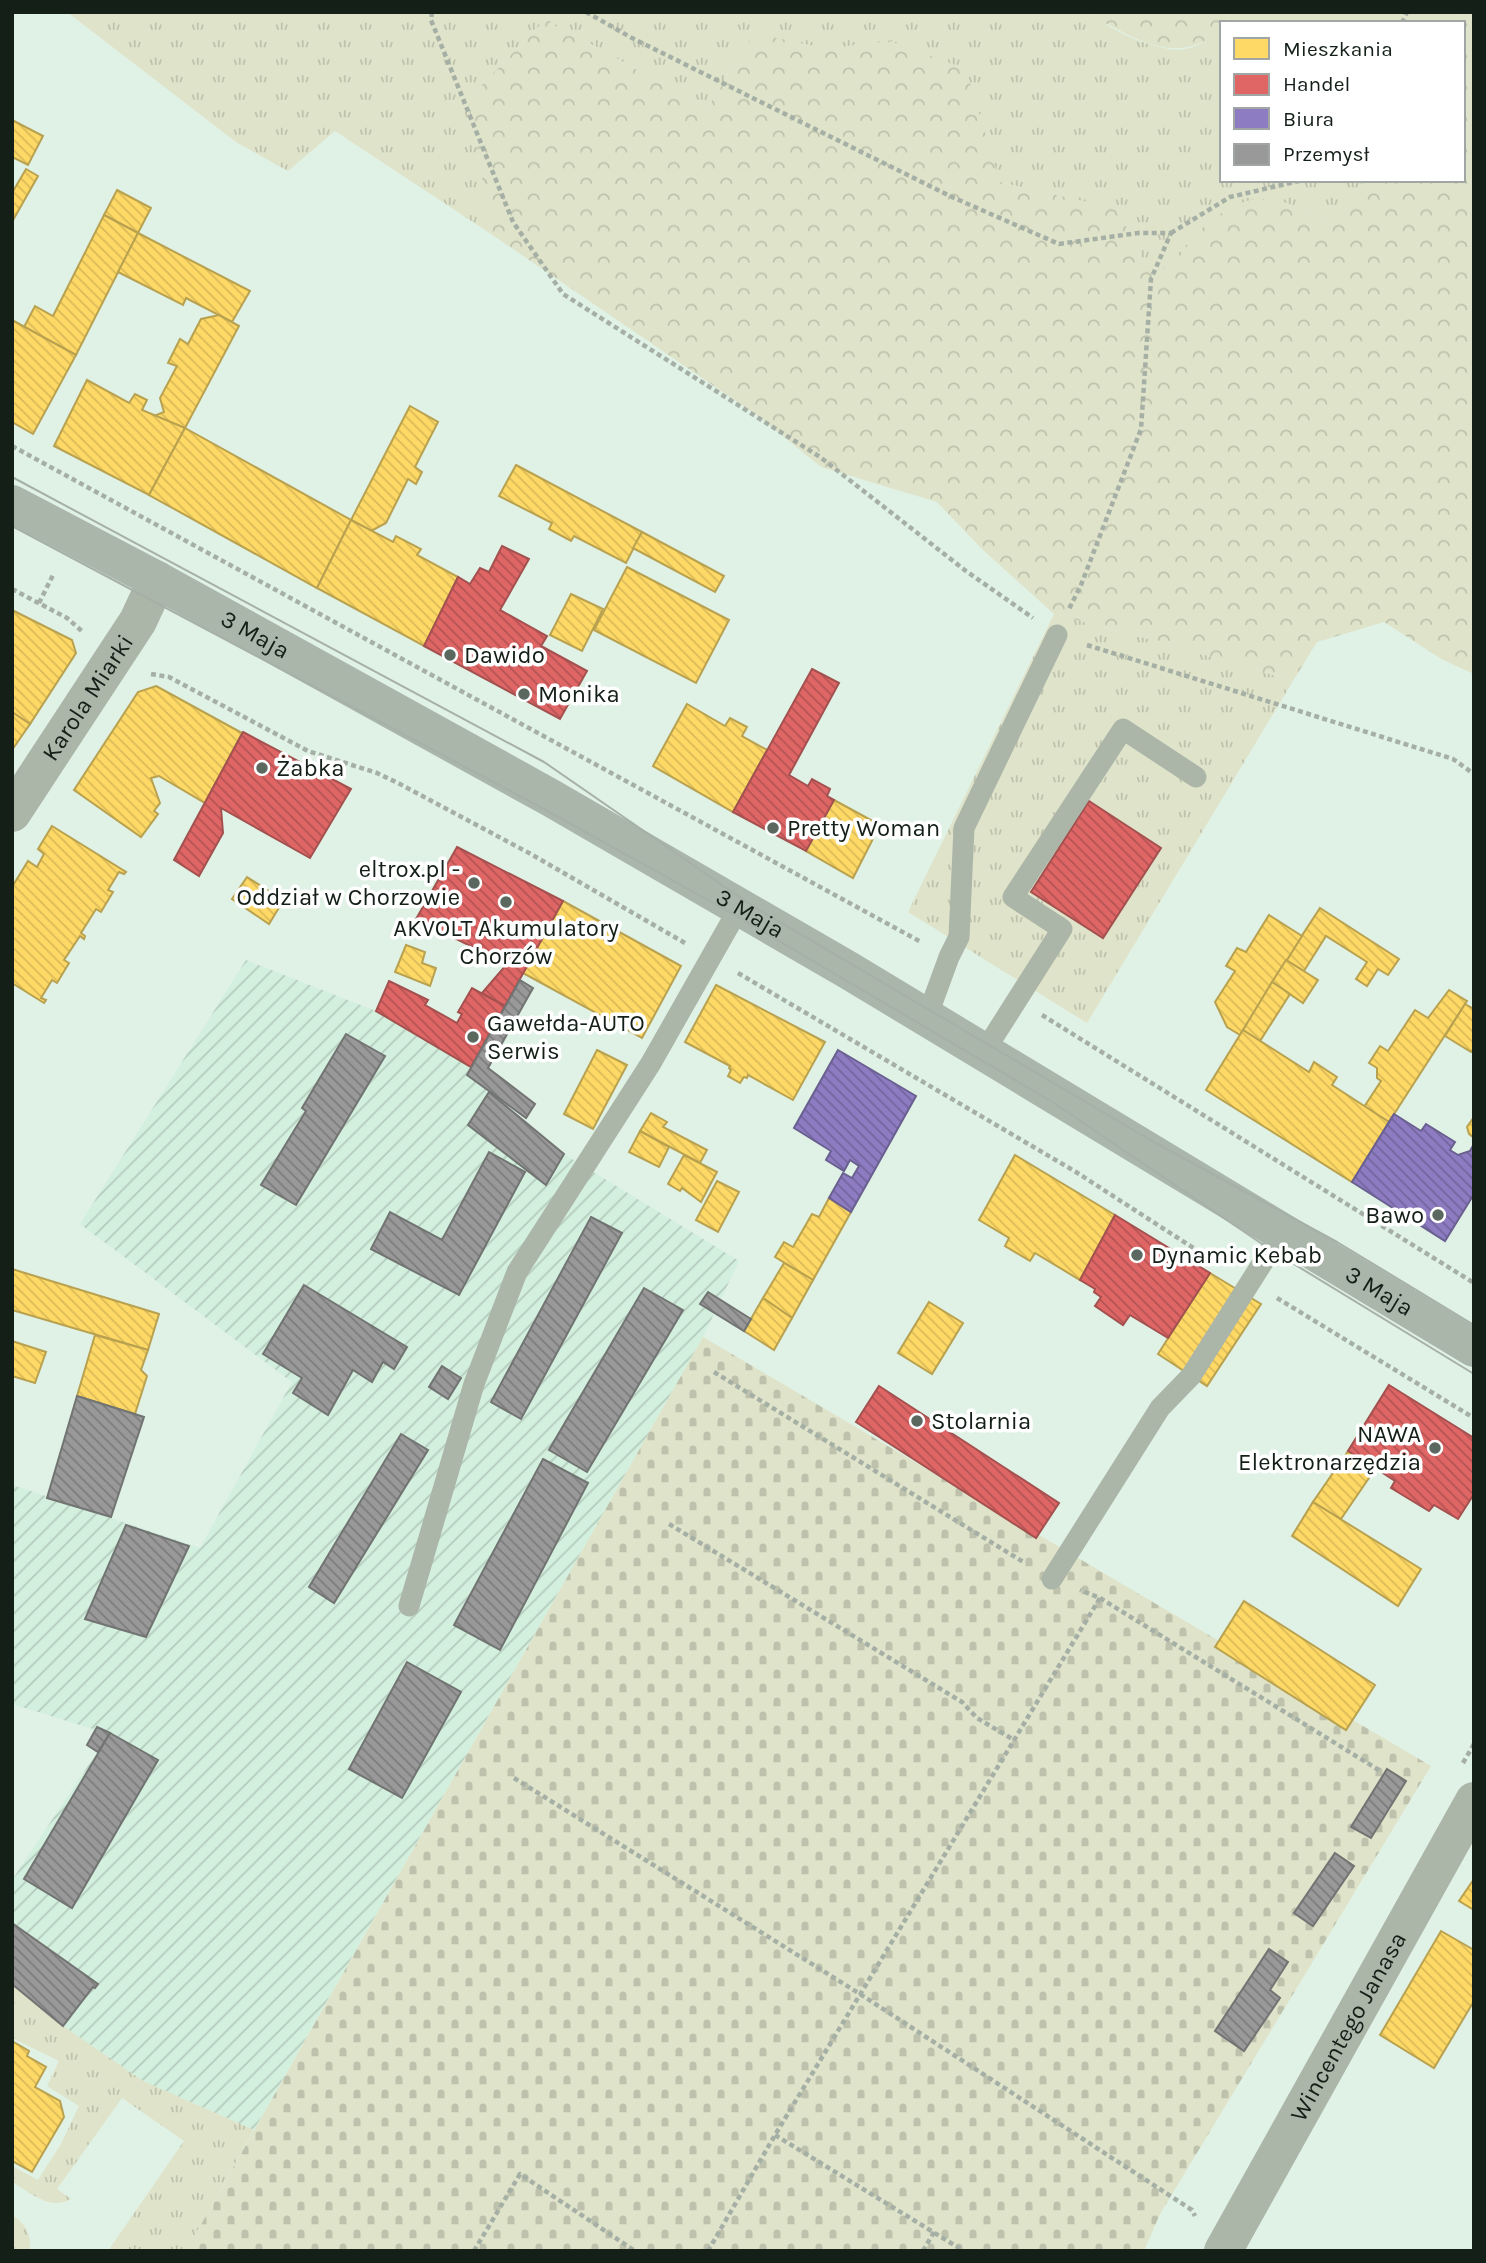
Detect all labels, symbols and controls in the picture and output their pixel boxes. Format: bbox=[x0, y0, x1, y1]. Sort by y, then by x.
legend bbox=[1220, 21, 1465, 182]
text: Mieszkania bbox=[1283, 37, 1393, 61]
text: Handel bbox=[1283, 72, 1350, 96]
text: Biura bbox=[1283, 107, 1334, 131]
text: Przemysł bbox=[1283, 142, 1369, 166]
street label: 3 Maja bbox=[216, 604, 294, 665]
street label: Karola Miarki bbox=[36, 629, 139, 766]
place label: Dawido bbox=[464, 641, 545, 669]
marker: Dawido bbox=[442, 647, 458, 663]
place label: Monika bbox=[538, 680, 620, 708]
marker: Monika bbox=[516, 686, 532, 702]
place label: Żabka bbox=[276, 754, 344, 782]
marker: Żabka bbox=[254, 760, 270, 776]
place label: Pretty Woman bbox=[787, 814, 940, 842]
marker: Pretty Woman bbox=[765, 820, 781, 836]
place label: eltrox.pl - Oddział w Chorzowie bbox=[236, 855, 460, 911]
marker: eltrox.pl - Oddział w Chorzowie bbox=[466, 875, 482, 891]
street label: 3 Maja bbox=[711, 883, 789, 944]
marker: AKVOLT Akumulatory Chorzów bbox=[498, 894, 514, 910]
place label: AKVOLT Akumulatory Chorzów bbox=[393, 914, 619, 970]
place label: Gawełda-AUTO Serwis bbox=[487, 1009, 645, 1065]
marker: Gawełda-AUTO Serwis bbox=[465, 1029, 481, 1045]
place label: Bawo bbox=[1365, 1201, 1424, 1229]
marker: Bawo bbox=[1430, 1207, 1446, 1223]
place label: Dynamic Kebab bbox=[1151, 1241, 1322, 1269]
marker: Dynamic Kebab bbox=[1129, 1247, 1145, 1263]
street label: 3 Maja bbox=[1340, 1260, 1418, 1322]
place label: Stolarnia bbox=[931, 1407, 1031, 1435]
marker: Stolarnia bbox=[909, 1413, 925, 1429]
place label: NAWA Elektronarzędzia bbox=[1238, 1420, 1421, 1476]
marker: NAWA Elektronarzędzia bbox=[1427, 1440, 1443, 1456]
street label: Wincentego Janasa bbox=[1284, 1927, 1412, 2126]

